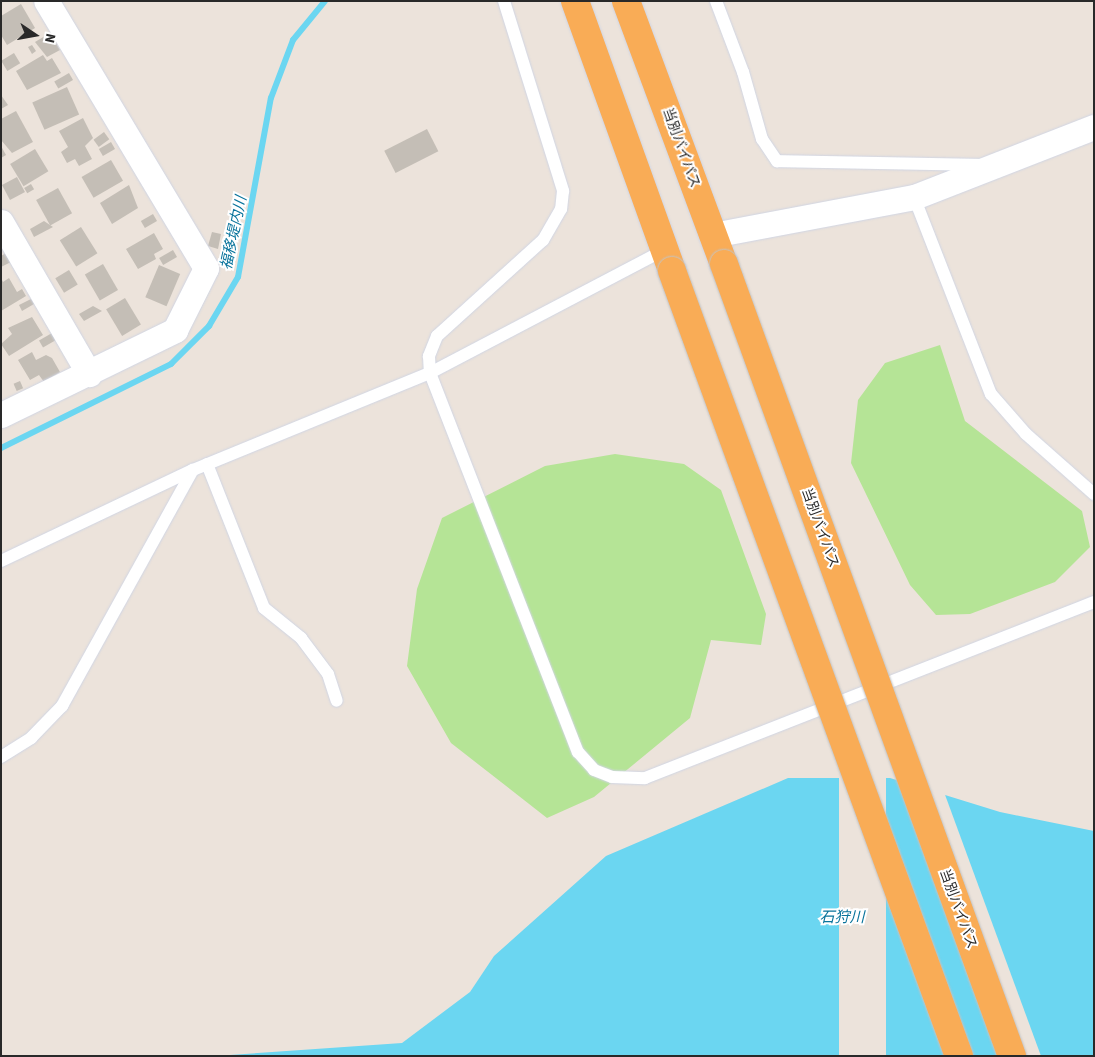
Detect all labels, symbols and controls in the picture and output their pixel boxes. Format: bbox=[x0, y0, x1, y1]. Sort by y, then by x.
north arrow bbox=[10, 10, 60, 60]
text: N bbox=[39, 31, 60, 45]
street label: 当別バイパス bbox=[659, 106, 703, 190]
water label: 福移堤内川 bbox=[217, 194, 251, 272]
street label: 当別バイパス bbox=[798, 486, 842, 570]
street label: 当別バイパス bbox=[936, 867, 980, 951]
water label: 石狩川 bbox=[820, 909, 864, 927]

